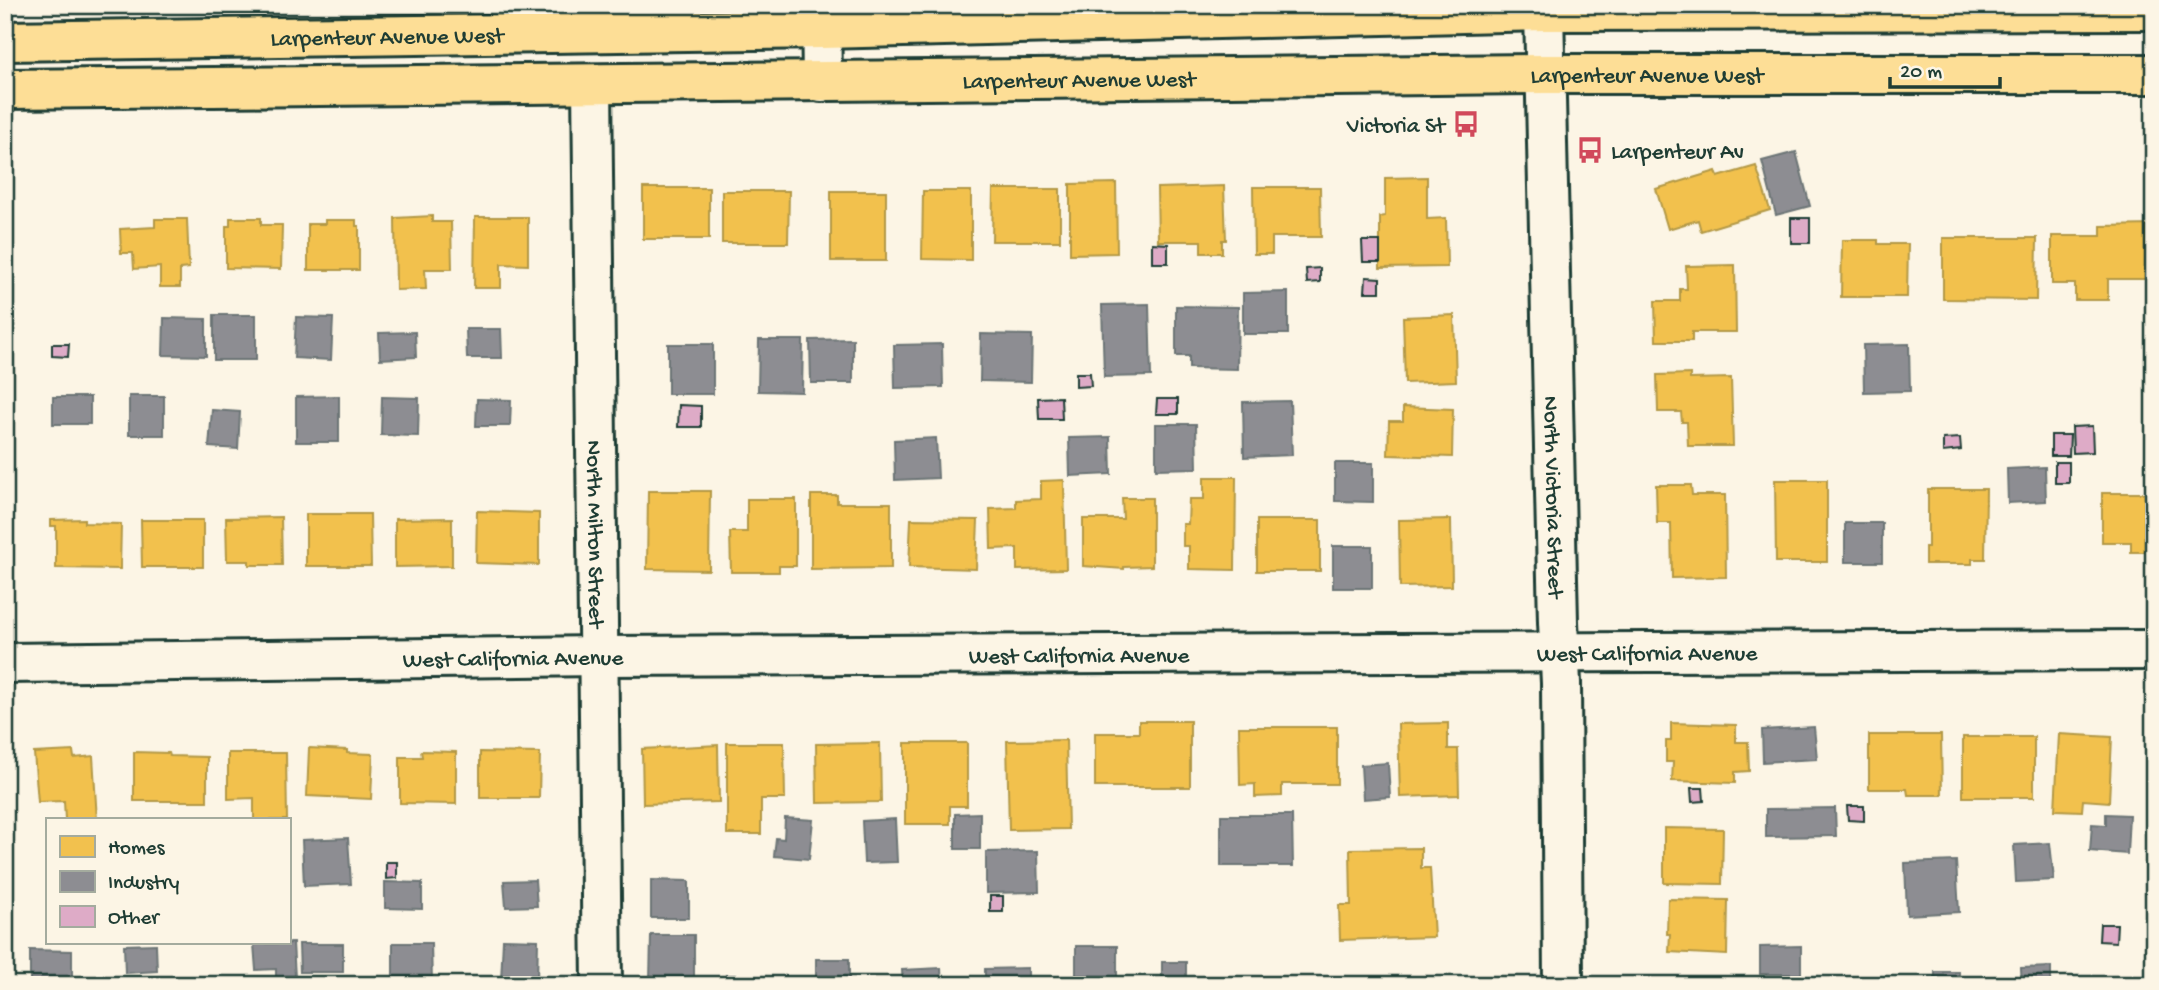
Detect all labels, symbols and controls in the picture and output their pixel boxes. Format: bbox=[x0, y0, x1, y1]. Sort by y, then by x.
street label: Larpenteur Avenue West bbox=[270, 24, 505, 54]
scale bar bbox=[1890, 46, 2000, 90]
text: 20 m bbox=[1900, 61, 1942, 86]
street label: Larpenteur Avenue West bbox=[1530, 64, 1765, 91]
street label: Larpenteur Avenue West bbox=[962, 67, 1197, 97]
bus stop icon: Victoria St bbox=[1451, 109, 1481, 139]
place label: Victoria St bbox=[1346, 114, 1447, 141]
bus stop icon: Larpenteur Av bbox=[1575, 135, 1605, 165]
place label: Larpenteur Av bbox=[1611, 140, 1744, 167]
street label: North Victoria Street bbox=[1536, 396, 1567, 600]
street label: North Milton Street bbox=[579, 440, 608, 629]
street label: West California Avenue bbox=[1537, 642, 1758, 669]
street label: West California Avenue bbox=[969, 644, 1190, 672]
street label: West California Avenue bbox=[403, 646, 624, 675]
legend bbox=[46, 818, 290, 944]
text: Homes bbox=[108, 837, 166, 862]
text: Industry bbox=[108, 872, 179, 897]
text: Other bbox=[108, 907, 160, 932]

